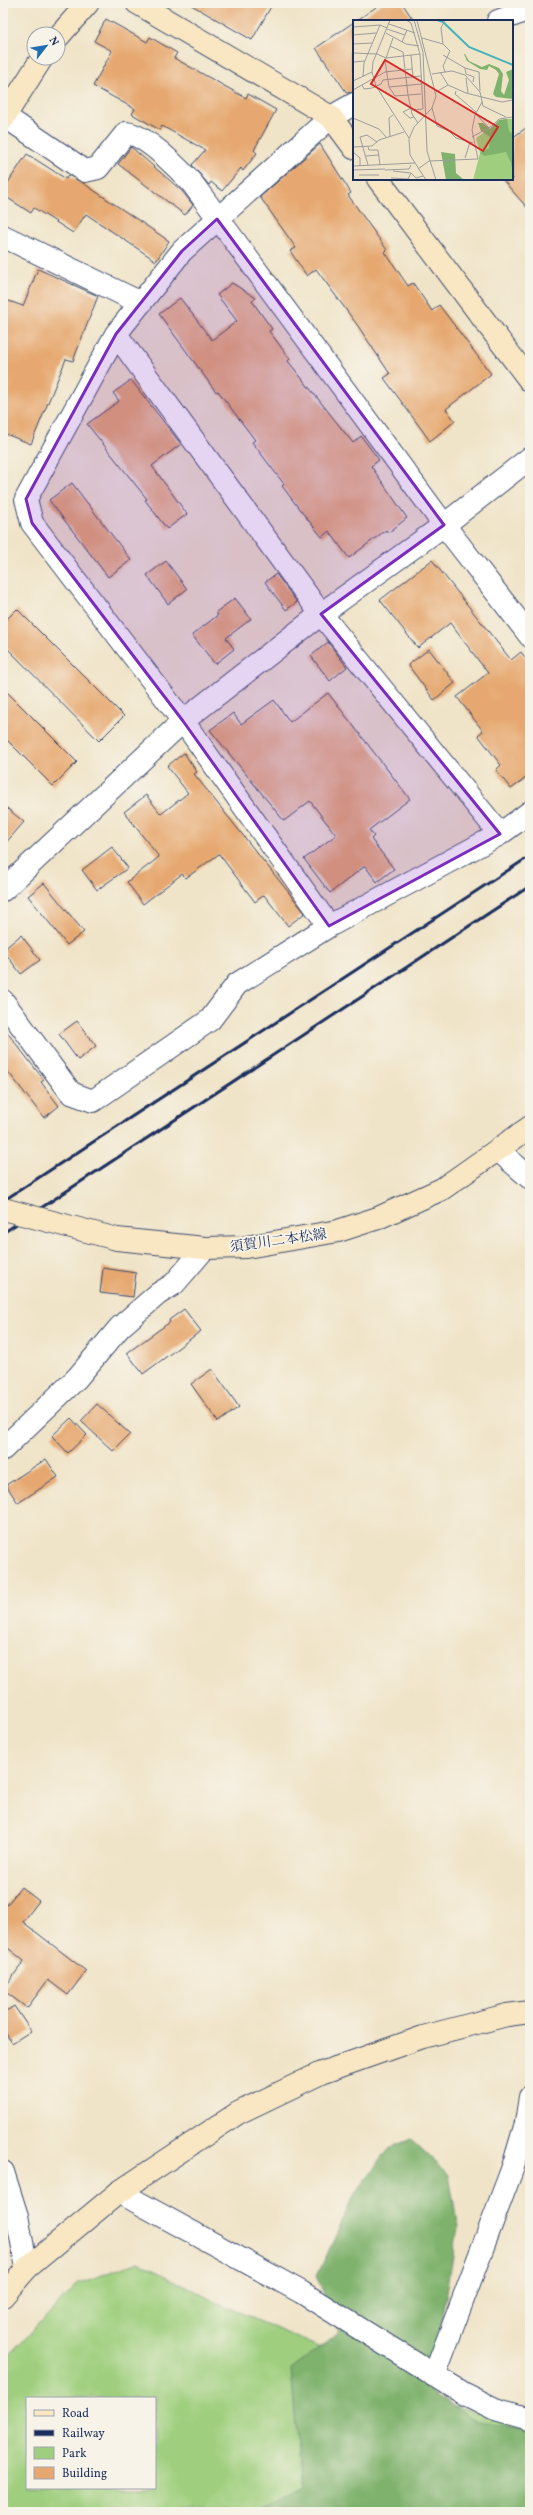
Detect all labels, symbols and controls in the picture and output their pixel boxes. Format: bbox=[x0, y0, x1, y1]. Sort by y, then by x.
inset map bbox=[353, 20, 513, 180]
north arrow bbox=[26, 26, 66, 66]
text: N bbox=[45, 34, 62, 49]
street label: 須賀川二本松線 bbox=[228, 1225, 328, 1258]
legend bbox=[26, 2397, 156, 2489]
text: Road bbox=[62, 2406, 89, 2422]
text: Railway bbox=[62, 2426, 105, 2442]
text: Park bbox=[62, 2446, 87, 2462]
text: Building bbox=[62, 2466, 107, 2482]

